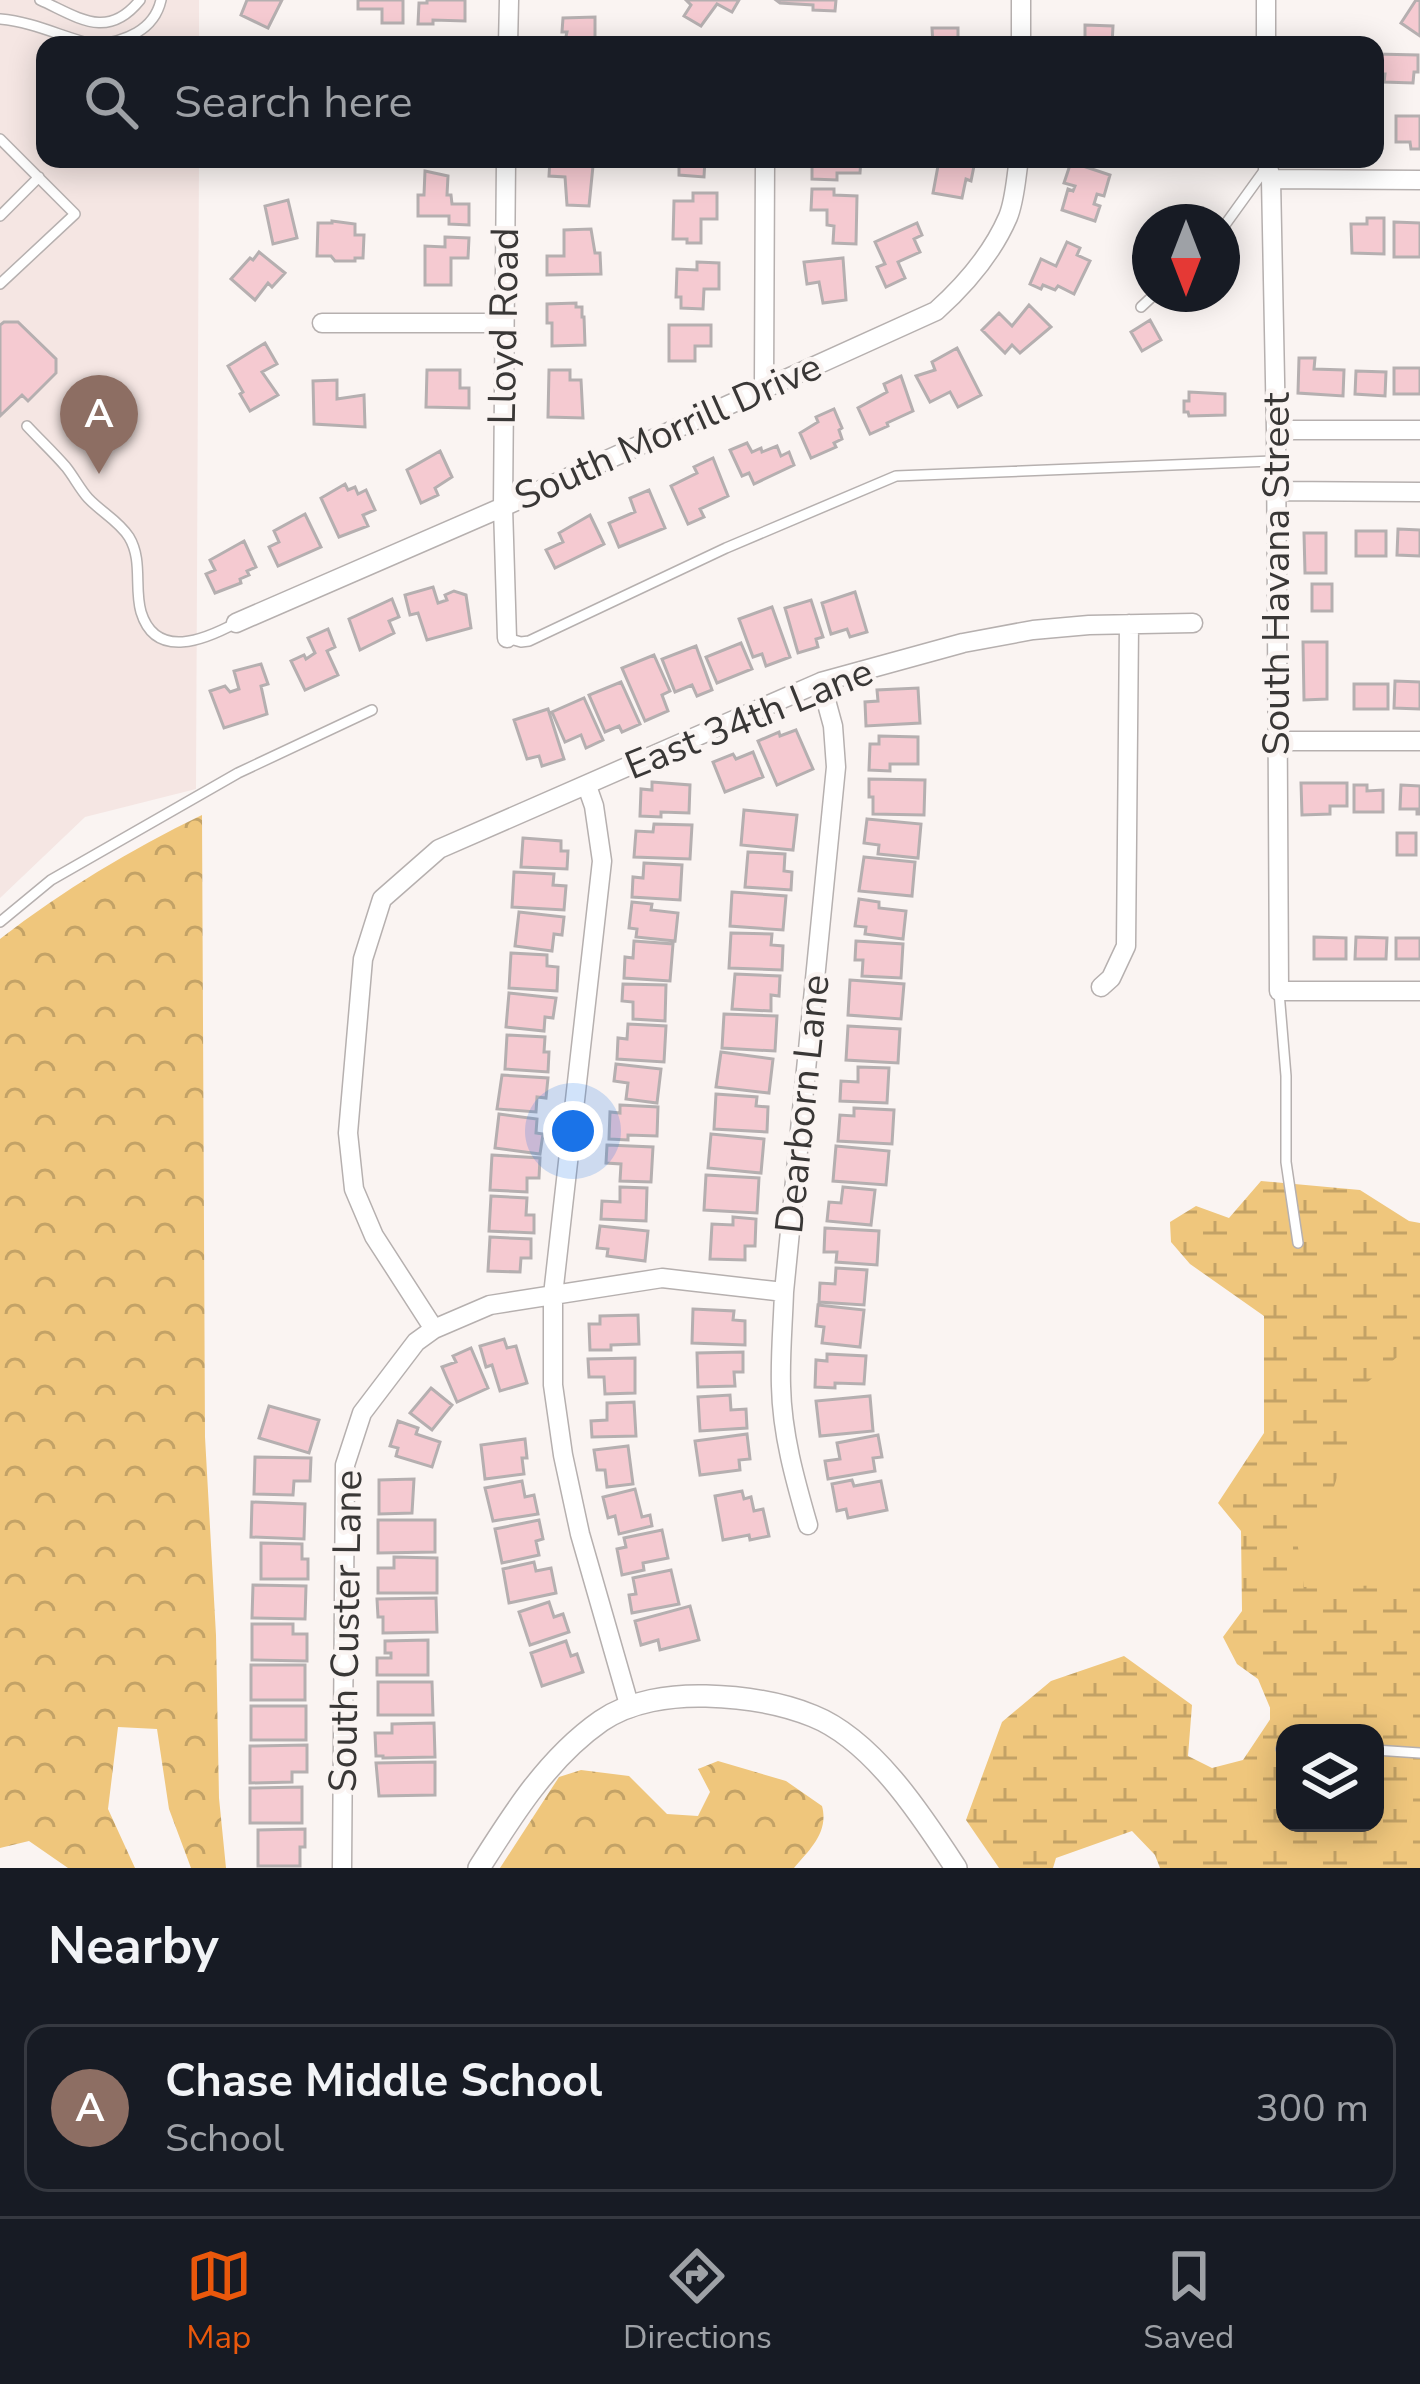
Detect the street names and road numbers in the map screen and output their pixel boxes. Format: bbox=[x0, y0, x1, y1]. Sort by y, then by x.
street label: Lloyd Road bbox=[476, 227, 532, 425]
street label: South Morrill Drive bbox=[506, 340, 830, 524]
street label: South Havana Street bbox=[1250, 392, 1303, 756]
street label: East 34th Lane bbox=[617, 645, 881, 793]
street label: Dearborn Lane bbox=[763, 972, 843, 1236]
street label: South Custer Lane bbox=[317, 1469, 375, 1793]

